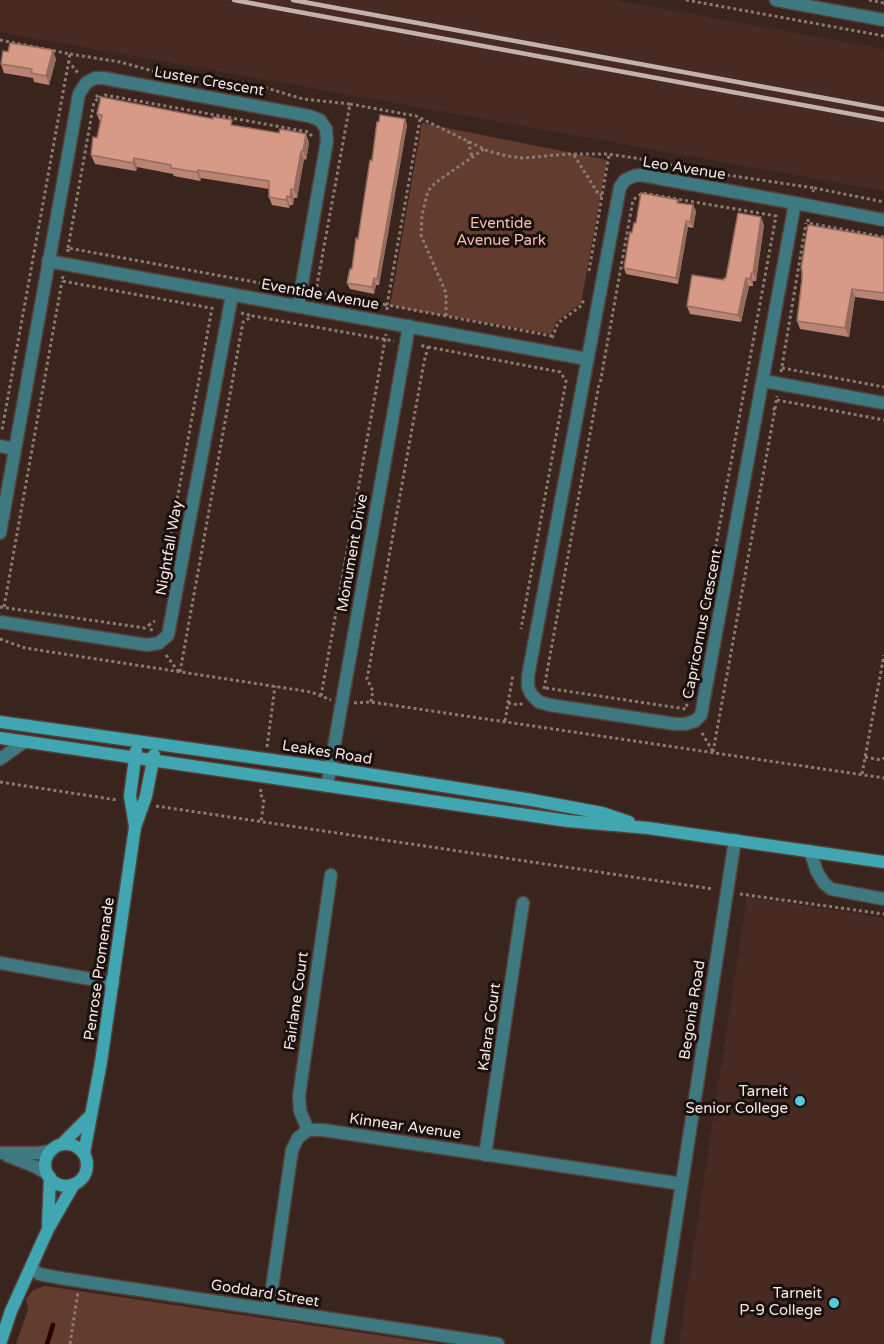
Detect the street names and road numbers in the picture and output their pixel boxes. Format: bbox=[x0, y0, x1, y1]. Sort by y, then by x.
street label: Luster Crescent bbox=[153, 63, 265, 101]
street label: Leo Avenue bbox=[641, 154, 727, 184]
street label: Eventide Avenue bbox=[260, 276, 380, 314]
street label: Monument Drive bbox=[334, 493, 372, 613]
street label: Nightfall Way bbox=[153, 499, 187, 597]
street label: Capricornus Crescent bbox=[680, 547, 726, 701]
street label: Leakes Road bbox=[281, 737, 373, 769]
street label: Penrose Promenade bbox=[81, 896, 119, 1042]
street label: Fairlane Court bbox=[281, 950, 313, 1052]
street label: Begonia Road bbox=[676, 959, 710, 1061]
street label: Kalara Court bbox=[475, 982, 505, 1072]
street label: Kinnear Avenue bbox=[348, 1110, 462, 1144]
street label: Goddard Street bbox=[209, 1277, 321, 1311]

